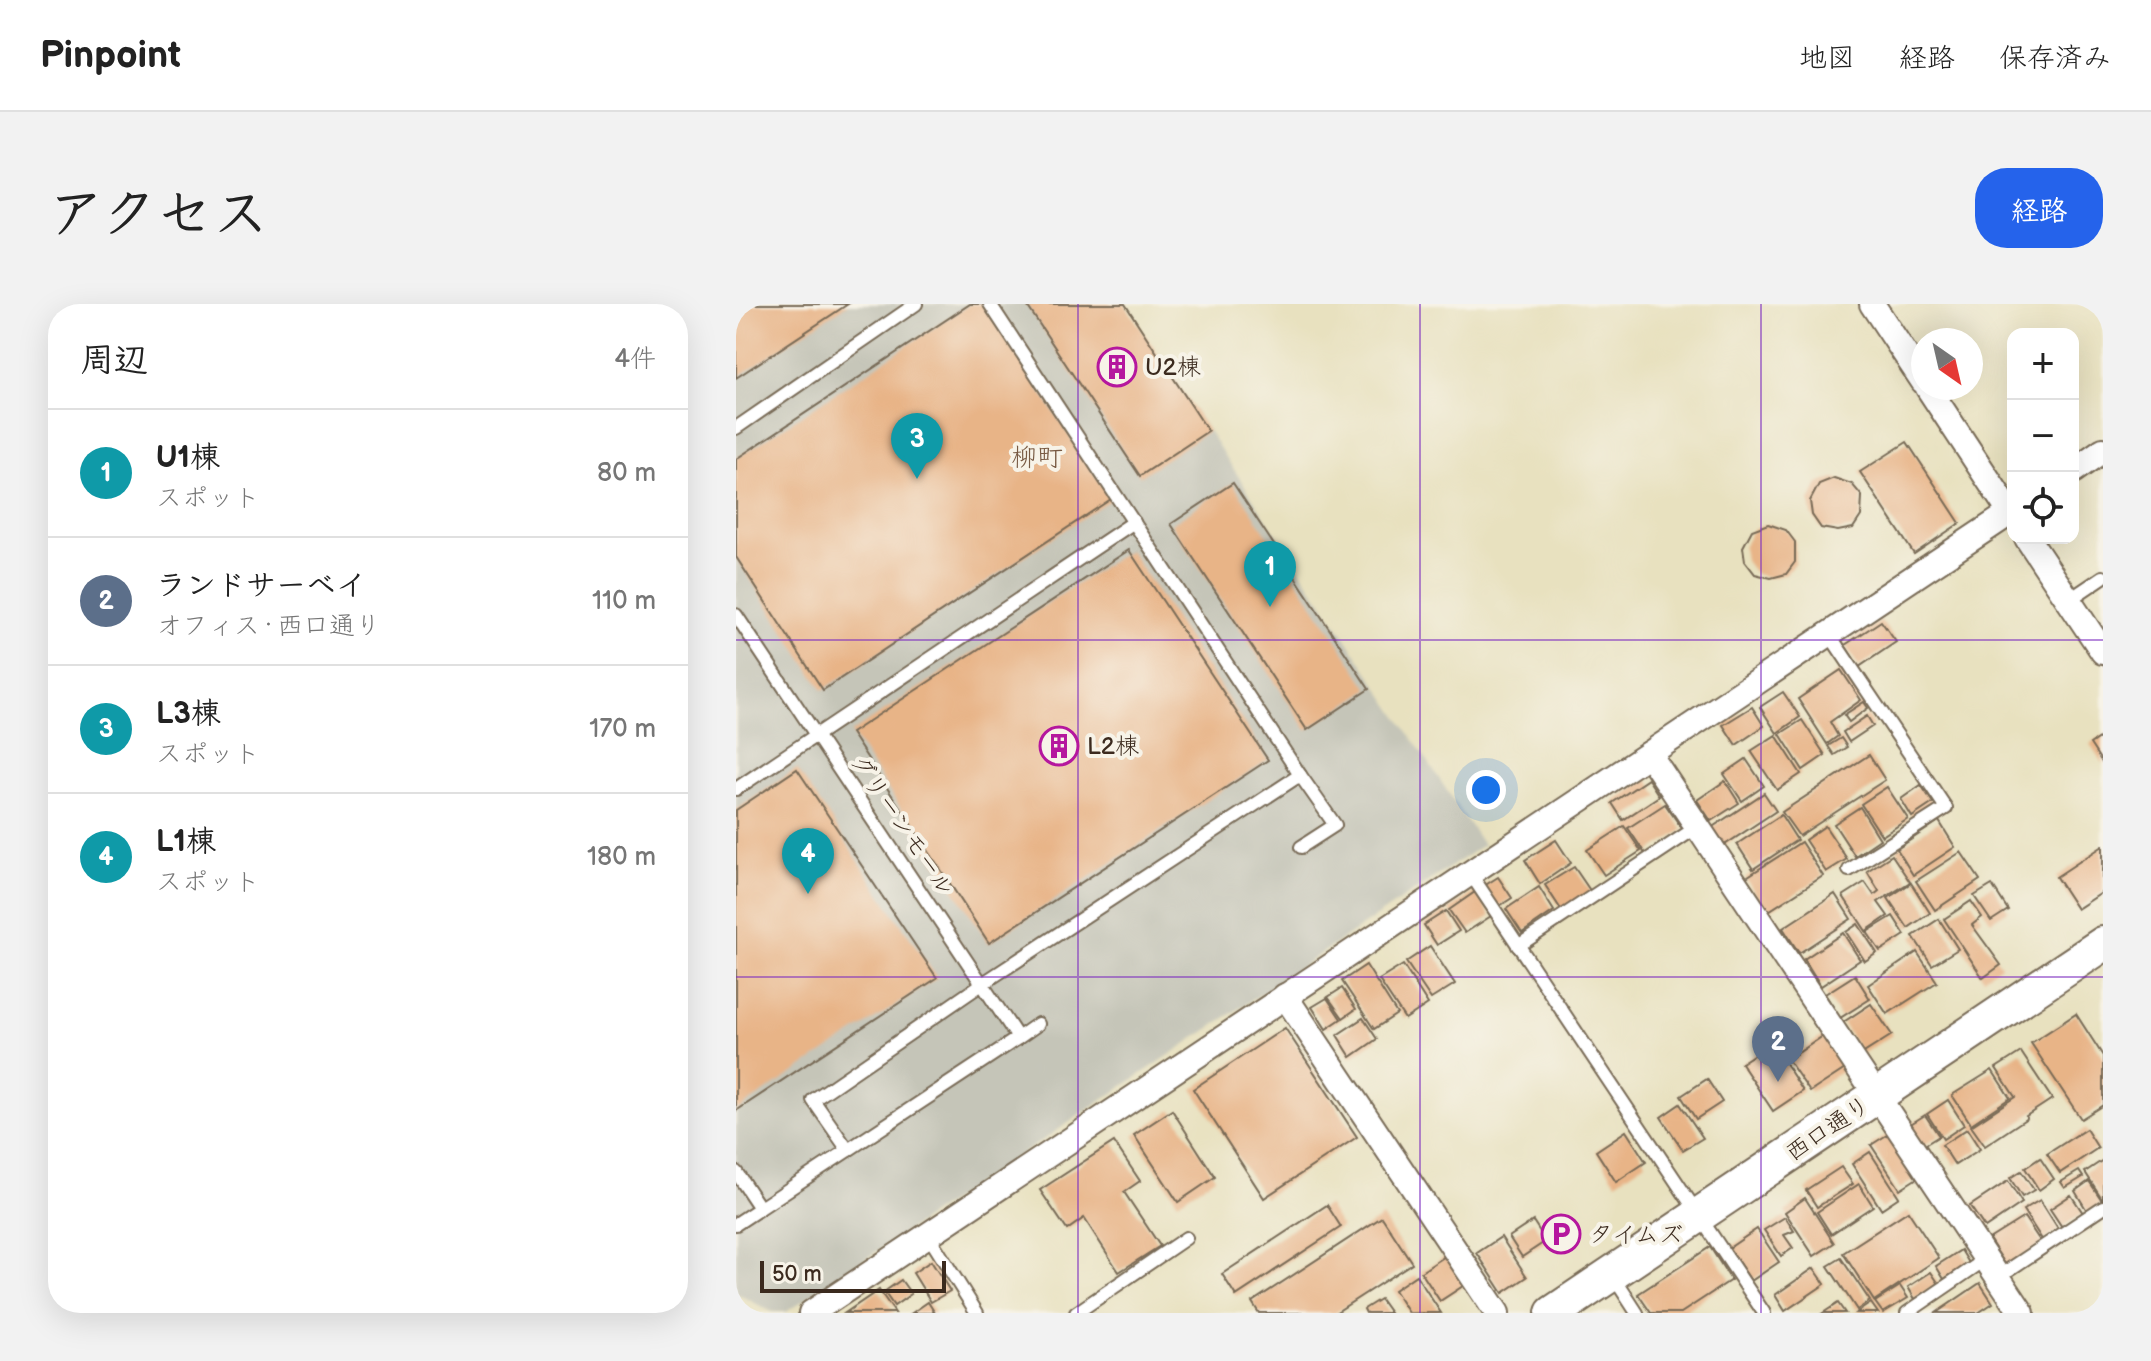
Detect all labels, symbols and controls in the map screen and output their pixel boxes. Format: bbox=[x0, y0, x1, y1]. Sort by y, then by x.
text: Pinpoint bbox=[40, 33, 181, 78]
text: 地図 bbox=[1799, 42, 1855, 75]
text: 経路 bbox=[1899, 42, 1955, 75]
text: 保存済み bbox=[1999, 42, 2111, 75]
button: 経路 bbox=[1975, 168, 2103, 248]
text: アクセス bbox=[48, 182, 269, 249]
north arrow bbox=[1911, 328, 1983, 400]
map controls bbox=[2007, 328, 2079, 544]
button: + bbox=[2007, 328, 2079, 400]
text: 周辺 bbox=[80, 340, 148, 381]
text: 4件 bbox=[614, 344, 656, 375]
building icon: U2棟 bbox=[1096, 346, 1138, 388]
place label: U2棟 bbox=[1145, 353, 1201, 382]
button: − bbox=[2007, 400, 2079, 472]
pin: 3 bbox=[891, 413, 943, 479]
text: U1棟 bbox=[156, 440, 220, 476]
district label: 柳町 bbox=[1011, 443, 1063, 474]
text: 1 bbox=[101, 458, 111, 489]
text: 80 m bbox=[597, 458, 656, 489]
button: locate bbox=[2007, 472, 2079, 544]
text: スポット bbox=[156, 483, 260, 514]
pin: 1 bbox=[1244, 541, 1296, 607]
text: ランドサーベイ bbox=[156, 568, 366, 604]
text: 2 bbox=[98, 586, 114, 617]
text: 110 m bbox=[592, 586, 656, 617]
text: オフィス · 西口通り bbox=[156, 611, 381, 642]
text: L3棟 bbox=[156, 696, 221, 732]
text: 3 bbox=[98, 714, 114, 745]
text: 170 m bbox=[589, 714, 656, 745]
building icon: L2棟 bbox=[1038, 725, 1080, 767]
place label: L2棟 bbox=[1087, 732, 1139, 761]
text: スポット bbox=[156, 739, 260, 770]
street label: グリーンモール bbox=[844, 748, 960, 902]
your location bbox=[1466, 770, 1506, 810]
text: L1棟 bbox=[156, 824, 216, 860]
pin: 4 bbox=[782, 828, 834, 894]
text: 4 bbox=[98, 842, 114, 873]
text: 180 m bbox=[587, 842, 656, 873]
text: スポット bbox=[156, 867, 260, 898]
pin: 2 bbox=[1752, 1016, 1804, 1082]
street label: 西口通り bbox=[1780, 1090, 1876, 1168]
parking icon: タイムズ bbox=[1540, 1213, 1582, 1255]
place label: タイムズ bbox=[1589, 1220, 1683, 1249]
scale bar bbox=[760, 1257, 946, 1293]
text: 50 m bbox=[772, 1261, 822, 1288]

